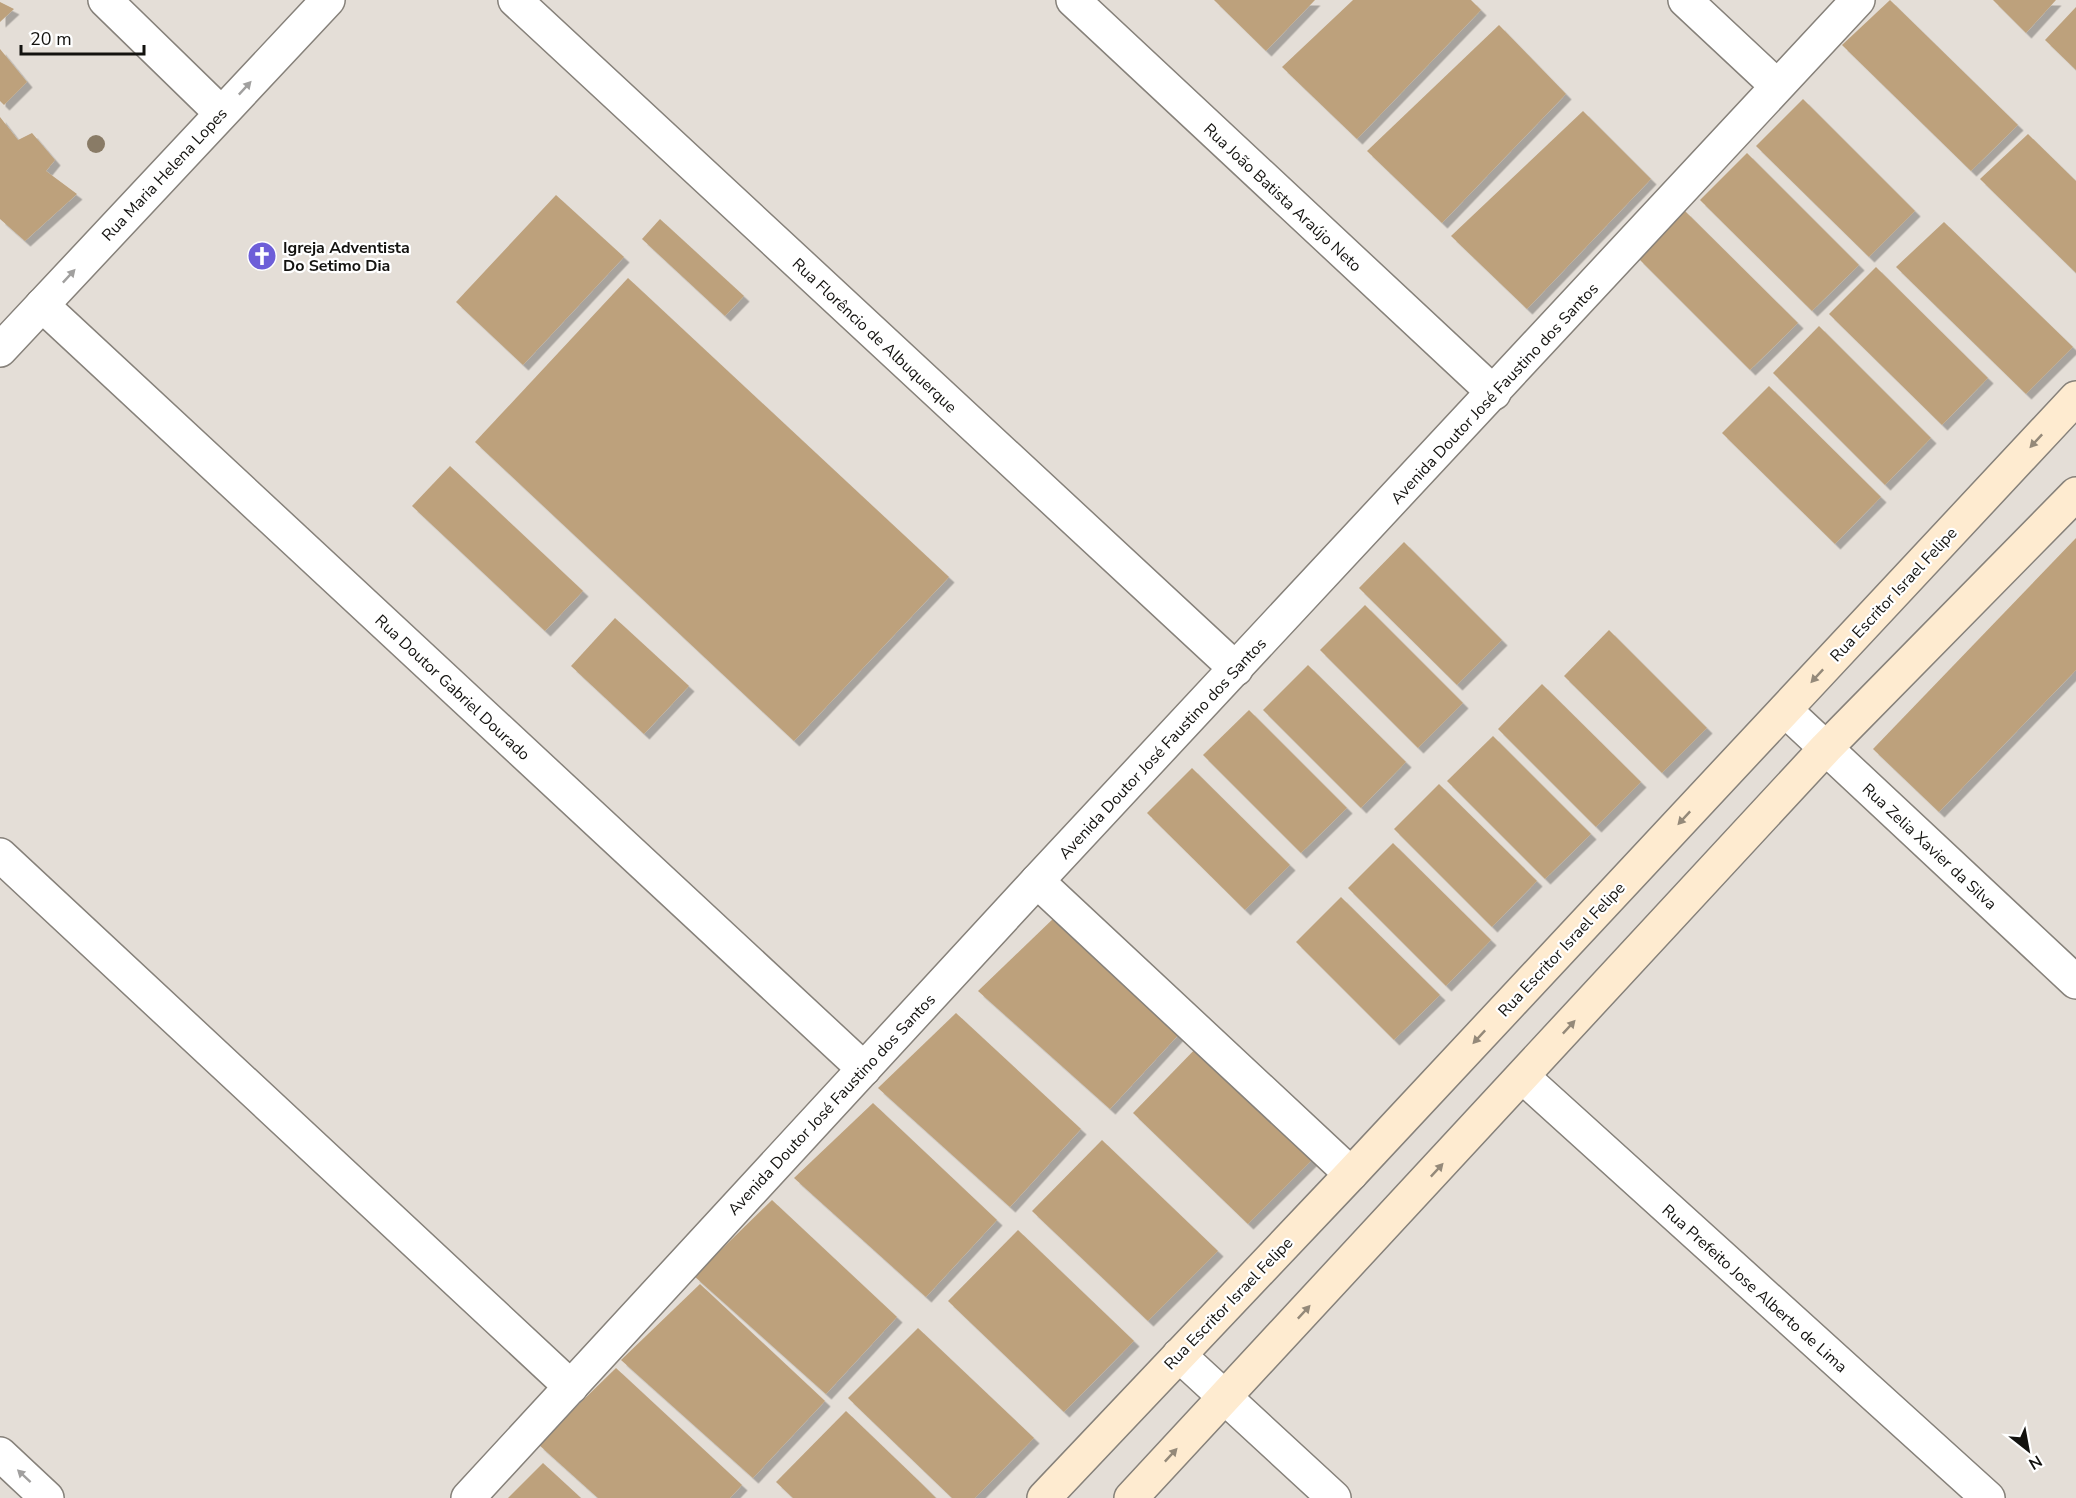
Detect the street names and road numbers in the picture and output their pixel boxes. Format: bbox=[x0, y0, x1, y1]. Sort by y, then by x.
street label: Rua Maria Helena Lopes bbox=[97, 103, 232, 246]
street label: Rua João Batista Araújo Neto bbox=[1199, 119, 1366, 277]
street label: Rua Florêncio de Albuquerque bbox=[787, 253, 961, 418]
street label: Avenida Doutor José Faustino dos Santos bbox=[1386, 278, 1604, 509]
street label: Rua Escritor Israel Felipe bbox=[1825, 523, 1962, 667]
street label: Rua Doutor Gabriel Dourado bbox=[370, 610, 535, 766]
street label: Avenida Doutor José Faustino dos Santos bbox=[1054, 633, 1272, 864]
street label: Rua Zelia Xavier da Silva bbox=[1857, 778, 2001, 915]
street label: Rua Escritor Israel Felipe bbox=[1493, 878, 1630, 1022]
street label: Avenida Doutor José Faustino dos Santos bbox=[723, 989, 941, 1220]
street label: Rua Prefeito Jose Alberto de Lima bbox=[1657, 1200, 1852, 1378]
street label: Rua Escritor Israel Felipe bbox=[1159, 1232, 1298, 1375]

